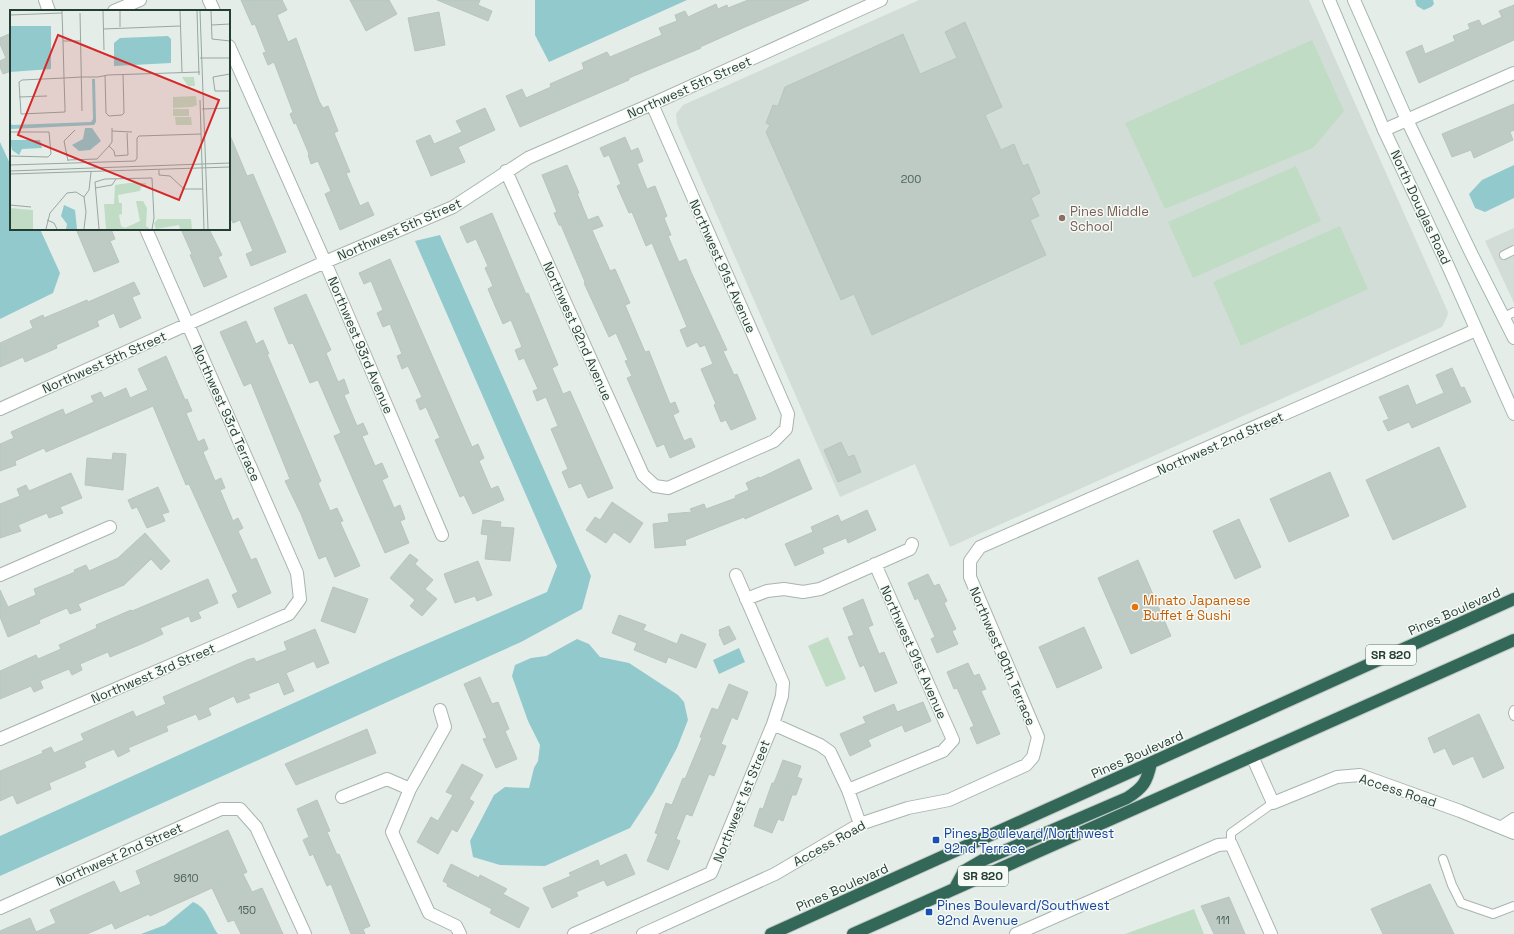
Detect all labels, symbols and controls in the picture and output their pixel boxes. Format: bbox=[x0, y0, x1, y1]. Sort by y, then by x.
inset map bbox=[10, 10, 230, 230]
street label: Northwest 5th Street bbox=[624, 52, 754, 123]
street label: North Douglas Road bbox=[1387, 147, 1455, 267]
house number: 200 bbox=[901, 172, 921, 186]
street label: Northwest 5th Street bbox=[334, 194, 464, 265]
street label: Northwest 91st Avenue bbox=[685, 197, 760, 336]
place label: Pines Middle School bbox=[1070, 203, 1149, 235]
marker: Pines Middle School bbox=[1057, 213, 1067, 223]
street label: Northwest 92nd Avenue bbox=[539, 259, 616, 403]
street label: Northwest 93rd Avenue bbox=[324, 274, 397, 416]
street label: Northwest 5th Street bbox=[39, 327, 169, 398]
street label: Northwest 93rd Terrace bbox=[189, 342, 264, 484]
street label: Northwest 2nd Street bbox=[1154, 408, 1286, 479]
street label: Northwest 91st Avenue bbox=[876, 583, 951, 722]
street label: Pines Boulevard bbox=[1405, 583, 1503, 639]
street label: Northwest 90th Terrace bbox=[966, 584, 1039, 728]
place label: Minato Japanese Buffet & Sushi bbox=[1143, 592, 1251, 624]
marker: Minato Japanese Buffet & Sushi bbox=[1130, 602, 1140, 612]
street label: Northwest 3rd Street bbox=[88, 640, 218, 707]
road number: SR 820 bbox=[1366, 645, 1416, 665]
street label: Pines Boulevard bbox=[1088, 726, 1186, 782]
street label: Northwest 1st Street bbox=[709, 737, 774, 865]
street label: Access Road bbox=[1357, 770, 1439, 811]
street label: Access Road bbox=[790, 817, 869, 870]
street label: Northwest 2nd Street bbox=[53, 819, 185, 890]
place label: Pines Boulevard/Northwest 92nd Terrace bbox=[944, 825, 1114, 857]
marker: Pines Boulevard/Northwest 92nd Terrace bbox=[931, 835, 941, 845]
street label: Pines Boulevard bbox=[793, 859, 891, 915]
road number: SR 820 bbox=[958, 866, 1008, 886]
house number: 9610 bbox=[173, 871, 199, 885]
place label: Pines Boulevard/Southwest 92nd Avenue bbox=[937, 897, 1110, 929]
house number: 150 bbox=[238, 903, 256, 917]
marker: Pines Boulevard/Southwest 92nd Avenue bbox=[924, 907, 934, 917]
house number: 111 bbox=[1216, 913, 1230, 927]

